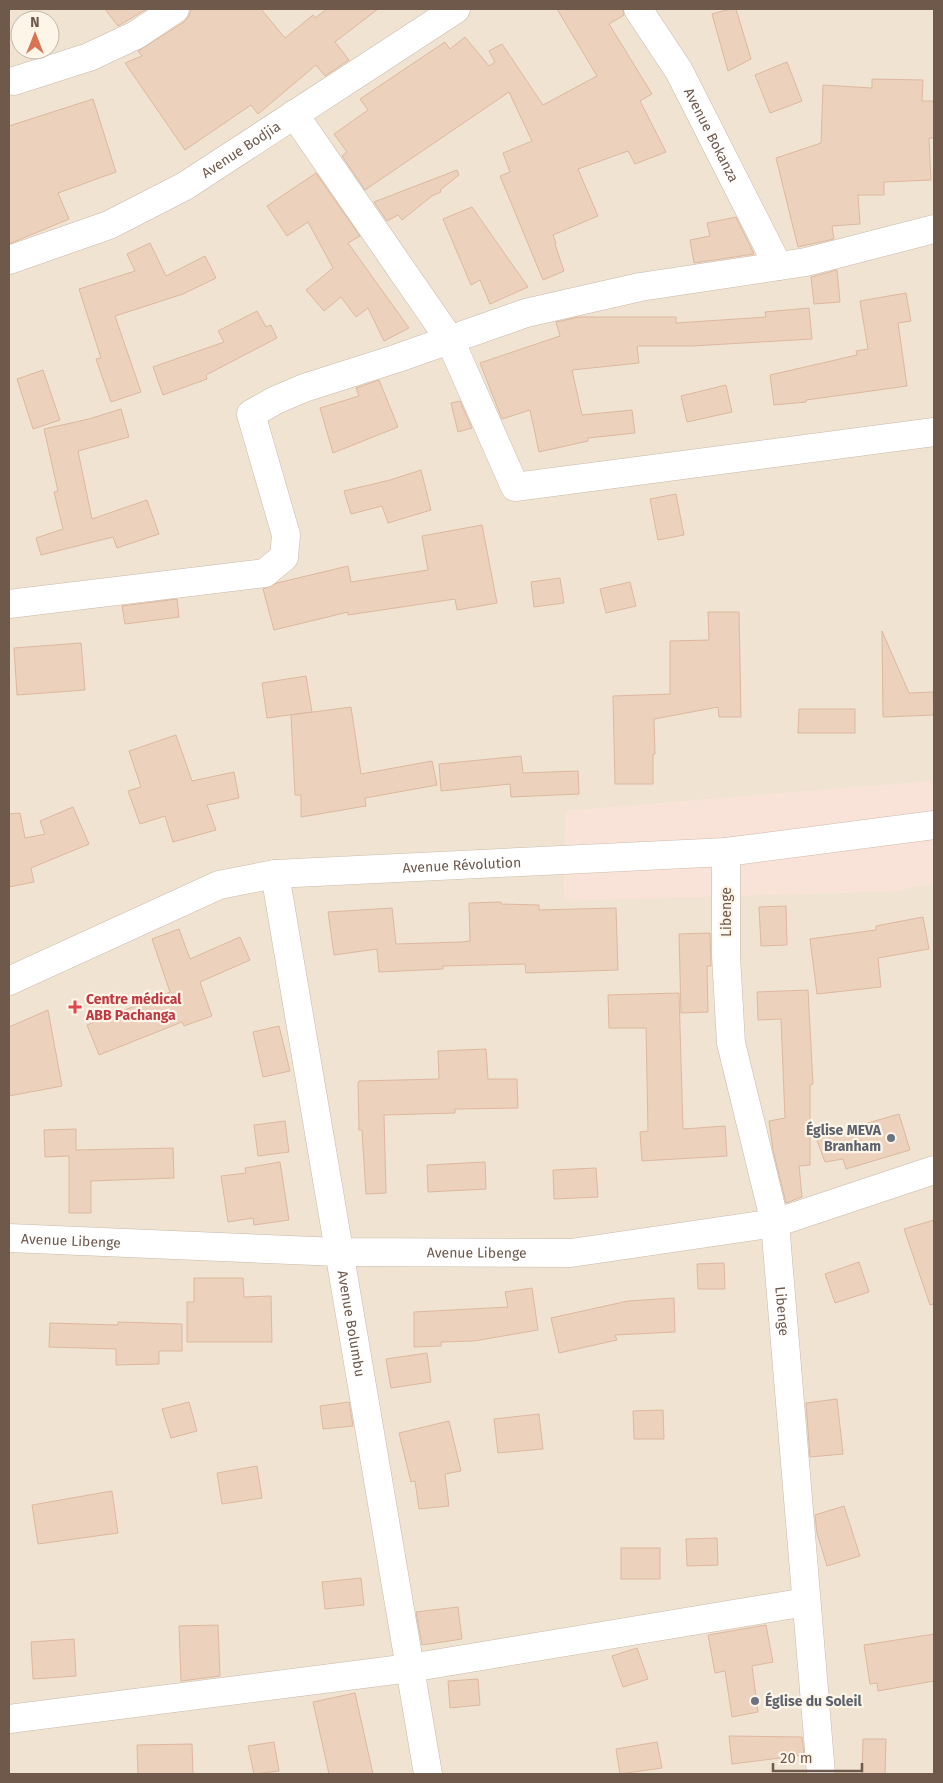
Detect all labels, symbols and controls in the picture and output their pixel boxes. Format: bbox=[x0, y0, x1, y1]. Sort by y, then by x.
north arrow bbox=[10, 10, 60, 60]
text: N bbox=[30, 14, 40, 31]
street label: Avenue Bokanza bbox=[680, 85, 742, 185]
street label: Avenue Bodjia bbox=[198, 118, 283, 182]
street label: Avenue Révolution bbox=[402, 854, 522, 876]
street label: Libenge bbox=[718, 887, 735, 937]
place label: Centre médical ABB Pachanga bbox=[85, 991, 182, 1024]
marker: Centre médical ABB Pachanga bbox=[68, 1000, 82, 1014]
place label: Église MEVA Branham bbox=[806, 1121, 882, 1155]
marker: Église MEVA Branham bbox=[885, 1132, 897, 1144]
street label: Avenue Libenge bbox=[21, 1230, 121, 1251]
street label: Avenue Libenge bbox=[427, 1244, 527, 1261]
street label: Avenue Bolumbu bbox=[334, 1269, 369, 1378]
street label: Libenge bbox=[772, 1286, 793, 1337]
place label: Église du Soleil bbox=[765, 1692, 862, 1710]
marker: Église du Soleil bbox=[749, 1695, 761, 1707]
scale bar bbox=[773, 1740, 862, 1772]
text: 20 m bbox=[780, 1749, 813, 1767]

